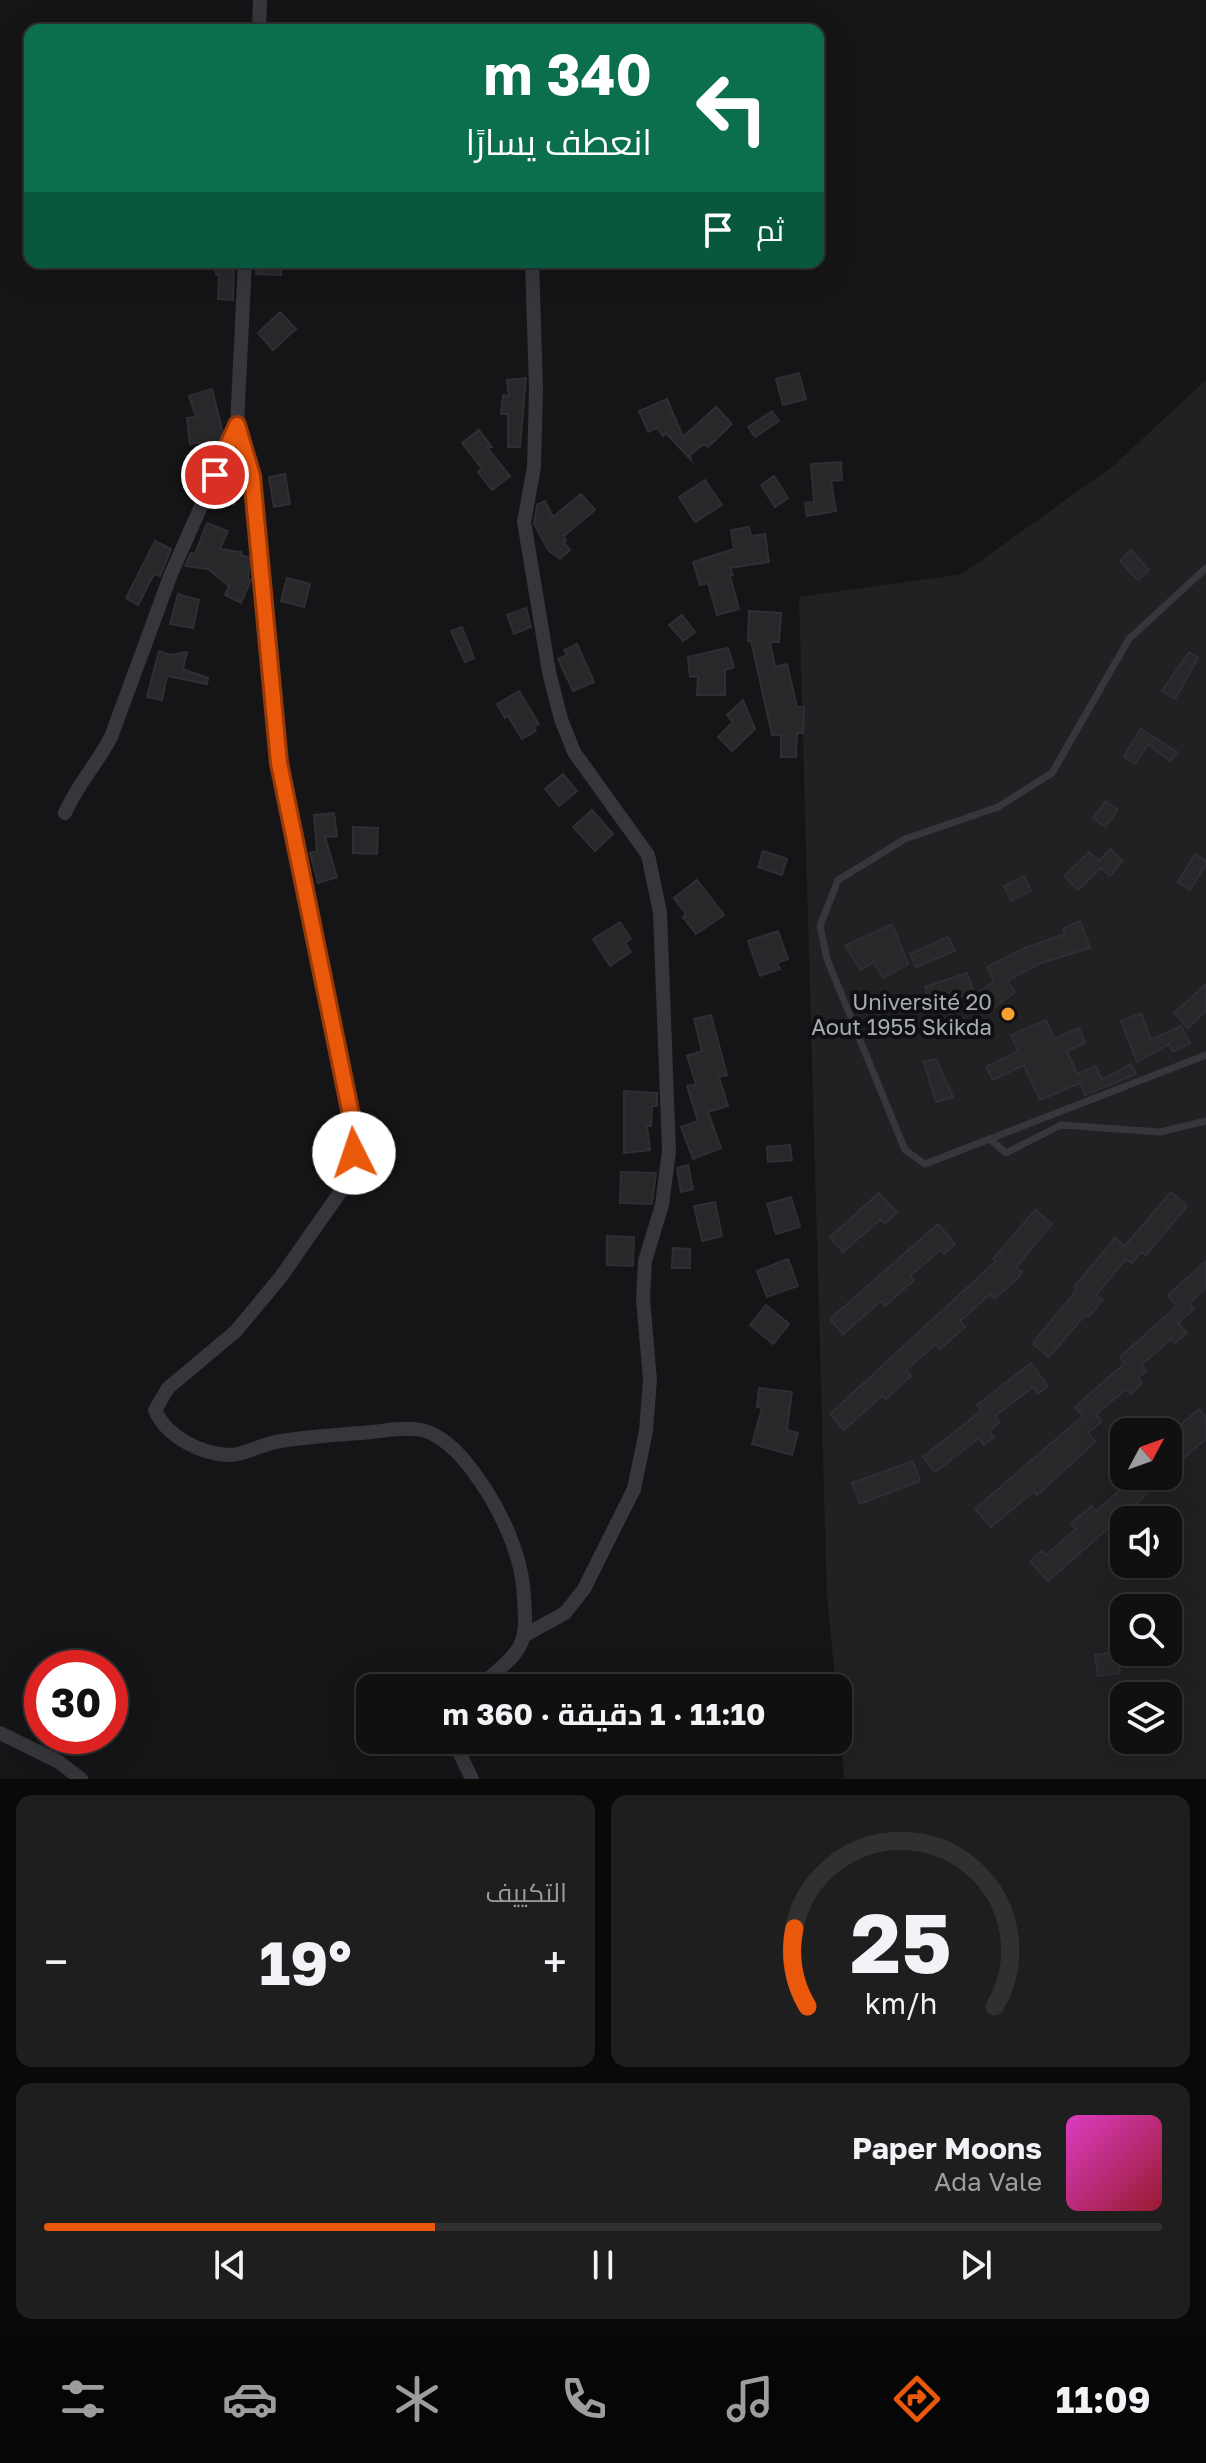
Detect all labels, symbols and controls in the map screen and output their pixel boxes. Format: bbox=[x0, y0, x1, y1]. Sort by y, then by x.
text: 340 m bbox=[483, 40, 652, 107]
icon: left bbox=[680, 56, 784, 160]
text: انعطف يسارًا bbox=[466, 120, 652, 163]
icon: arrive bbox=[696, 208, 740, 252]
text: ثم bbox=[756, 212, 784, 248]
pin bbox=[181, 441, 249, 509]
icon: arrive bbox=[193, 453, 237, 497]
place label: Université 20 Aout 1955 Skikda bbox=[811, 988, 992, 1040]
marker: Université 20 Aout 1955 Skikda bbox=[999, 1005, 1017, 1023]
position arrow bbox=[312, 1111, 396, 1195]
north arrow bbox=[1110, 1418, 1182, 1490]
map controls bbox=[1110, 1418, 1182, 1754]
button: sound bbox=[1110, 1506, 1182, 1578]
button: search bbox=[1110, 1594, 1182, 1666]
speed limit sign: 30 bbox=[24, 1650, 128, 1754]
button: layers bbox=[1110, 1682, 1182, 1754]
text: 11:10 · 1 دقيقة · 360 m bbox=[442, 1696, 766, 1732]
text: التكييف bbox=[485, 1877, 567, 1908]
text: 25 bbox=[850, 1891, 951, 1991]
text: 19° bbox=[259, 1926, 352, 1998]
text: − bbox=[44, 1935, 68, 1988]
text: + bbox=[543, 1935, 567, 1988]
text: km/h bbox=[864, 1986, 937, 2020]
text: Paper Moons bbox=[852, 2130, 1042, 2166]
text: Ada Vale bbox=[934, 2166, 1042, 2197]
icon: previous bbox=[208, 2243, 252, 2287]
icon: pause bbox=[581, 2243, 625, 2287]
icon: next bbox=[954, 2243, 998, 2287]
icon: filters bbox=[55, 2371, 111, 2427]
icon: car bbox=[222, 2371, 278, 2427]
icon: climate bbox=[389, 2371, 445, 2427]
icon: phone bbox=[556, 2371, 612, 2427]
icon: music bbox=[722, 2371, 778, 2427]
icon: directions bbox=[889, 2371, 945, 2427]
text: 11:09 bbox=[1056, 2378, 1151, 2421]

